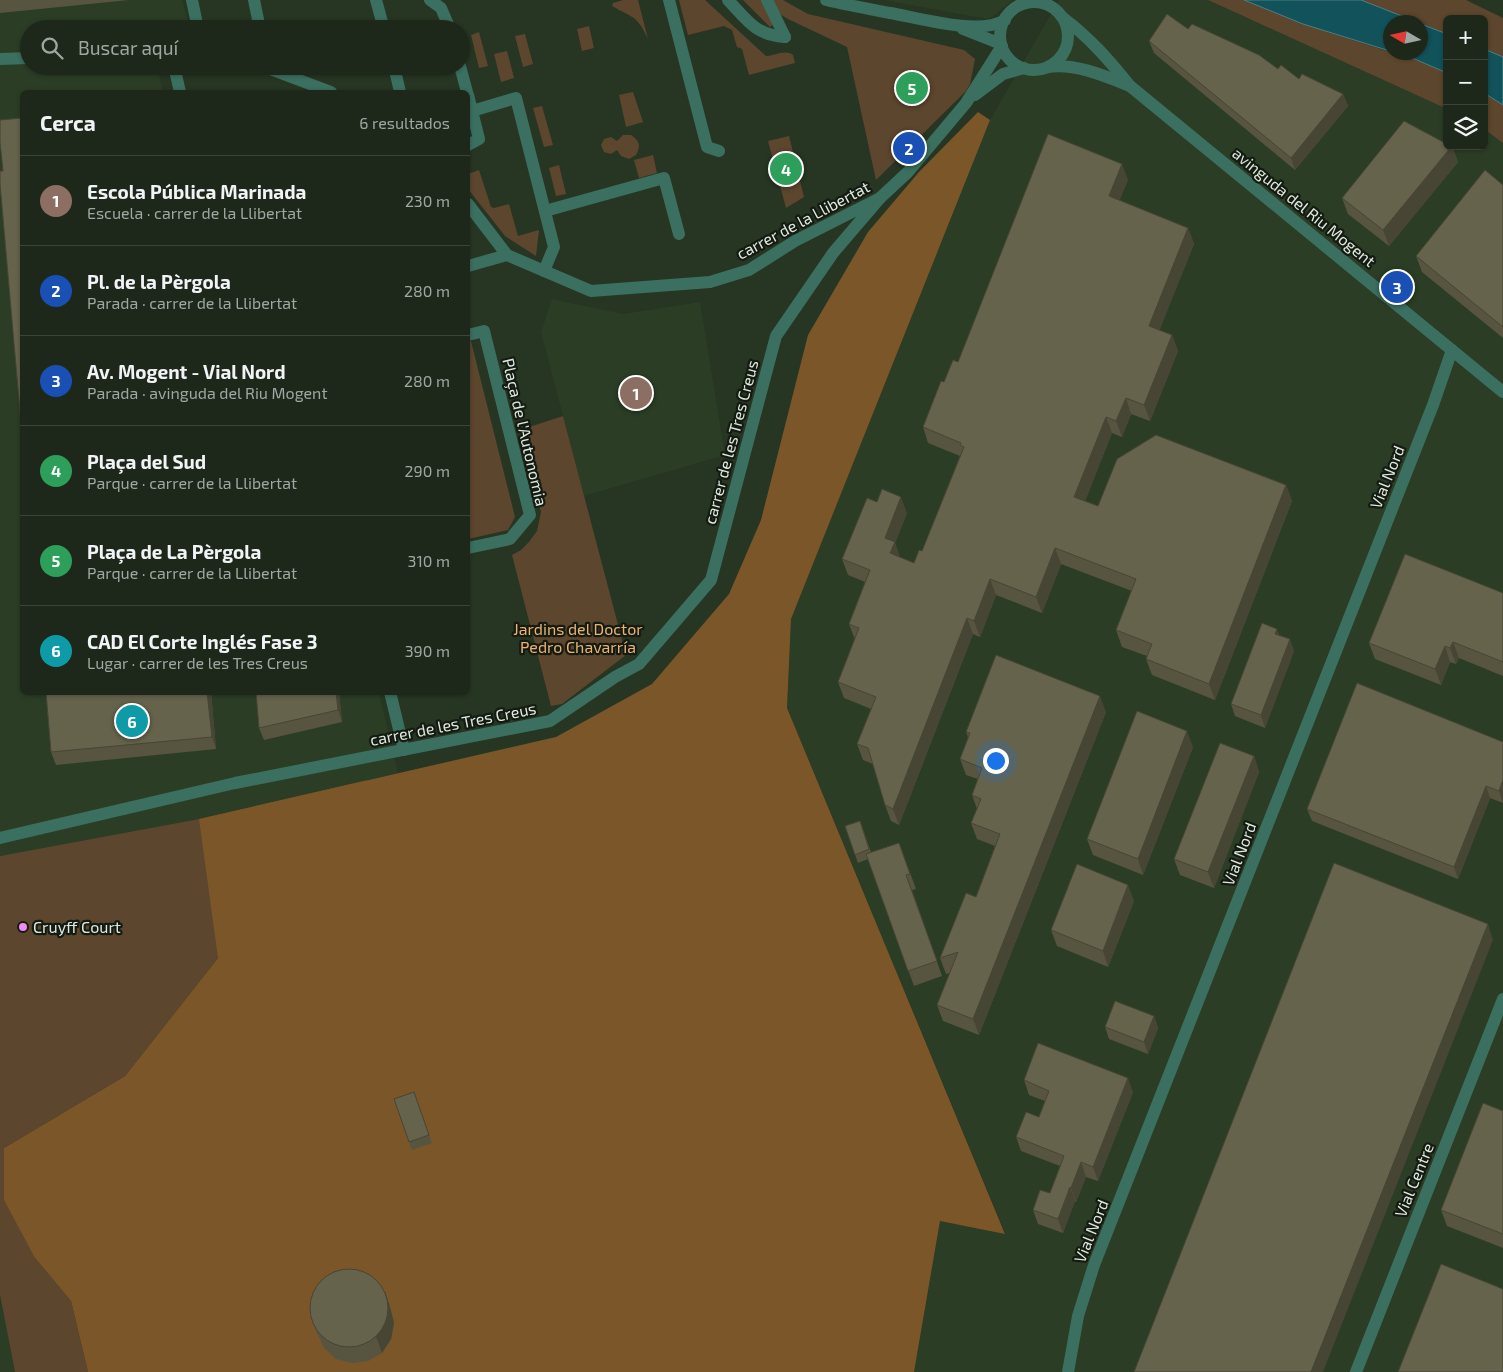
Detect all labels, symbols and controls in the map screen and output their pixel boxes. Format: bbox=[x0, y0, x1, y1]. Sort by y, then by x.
north arrow bbox=[1383, 15, 1428, 60]
map controls bbox=[1443, 15, 1488, 150]
button: + bbox=[1443, 15, 1488, 60]
search box bbox=[20, 20, 470, 75]
icon: search bbox=[38, 34, 66, 62]
text: Buscar aquí bbox=[78, 36, 178, 59]
button: − bbox=[1443, 60, 1488, 105]
pin: 5 bbox=[896, 69, 928, 107]
button: layers bbox=[1443, 105, 1488, 150]
text: Cerca bbox=[40, 110, 96, 135]
text: 6 resultados bbox=[359, 113, 450, 132]
pin: 2 bbox=[893, 129, 925, 167]
street label: avinguda del Riu Mogent bbox=[1229, 143, 1380, 270]
pin: 4 bbox=[770, 150, 802, 188]
street label: carrer de la Llibertat bbox=[733, 176, 873, 263]
text: Escola Pública Marinada bbox=[87, 180, 306, 203]
text: 1 bbox=[53, 191, 59, 210]
text: 230 m bbox=[405, 191, 450, 210]
text: Escuela · carrer de la Llibertat bbox=[87, 203, 302, 222]
pin: 3 bbox=[1381, 268, 1413, 306]
text: Pl. de la Pèrgola bbox=[87, 270, 231, 293]
text: 2 bbox=[51, 281, 61, 300]
text: 280 m bbox=[404, 281, 450, 300]
text: Parada · carrer de la Llibertat bbox=[87, 293, 297, 312]
street label: Plaça de l'Autonomia bbox=[498, 356, 552, 508]
street label: carrer de les Tres Creus bbox=[699, 358, 762, 526]
text: Av. Mogent - Vial Nord bbox=[87, 360, 285, 383]
text: 3 bbox=[51, 371, 61, 390]
text: 280 m bbox=[404, 371, 450, 390]
pin: 1 bbox=[620, 374, 652, 412]
text: Parada · avinguda del Riu Mogent bbox=[87, 383, 328, 402]
street label: Vial Nord bbox=[1365, 443, 1408, 511]
text: Plaça del Sud bbox=[87, 450, 206, 473]
text: 4 bbox=[51, 461, 61, 480]
text: 290 m bbox=[405, 461, 450, 480]
text: Parque · carrer de la Llibertat bbox=[87, 473, 297, 492]
text: Plaça de La Pèrgola bbox=[87, 540, 261, 563]
text: 5 bbox=[52, 551, 60, 570]
text: 310 m bbox=[408, 551, 450, 570]
text: Parque · carrer de la Llibertat bbox=[87, 563, 297, 582]
park label: Jardins del Doctor Pedro Chavarría bbox=[513, 619, 643, 656]
text: CAD El Corte Inglés Fase 3 bbox=[87, 630, 318, 653]
text: 6 bbox=[51, 641, 61, 660]
text: 390 m bbox=[405, 641, 450, 660]
text: Lugar · carrer de les Tres Creus bbox=[87, 653, 308, 672]
street label: carrer de les Tres Creus bbox=[368, 698, 538, 749]
pin: 6 bbox=[116, 702, 148, 740]
your location bbox=[983, 748, 1009, 774]
street label: Vial Nord bbox=[1218, 820, 1259, 888]
place label: Cruyff Court bbox=[33, 917, 121, 936]
marker: Cruyff Court bbox=[17, 921, 29, 933]
street label: Vial Centre bbox=[1390, 1140, 1437, 1220]
street label: Vial Nord bbox=[1069, 1197, 1112, 1265]

